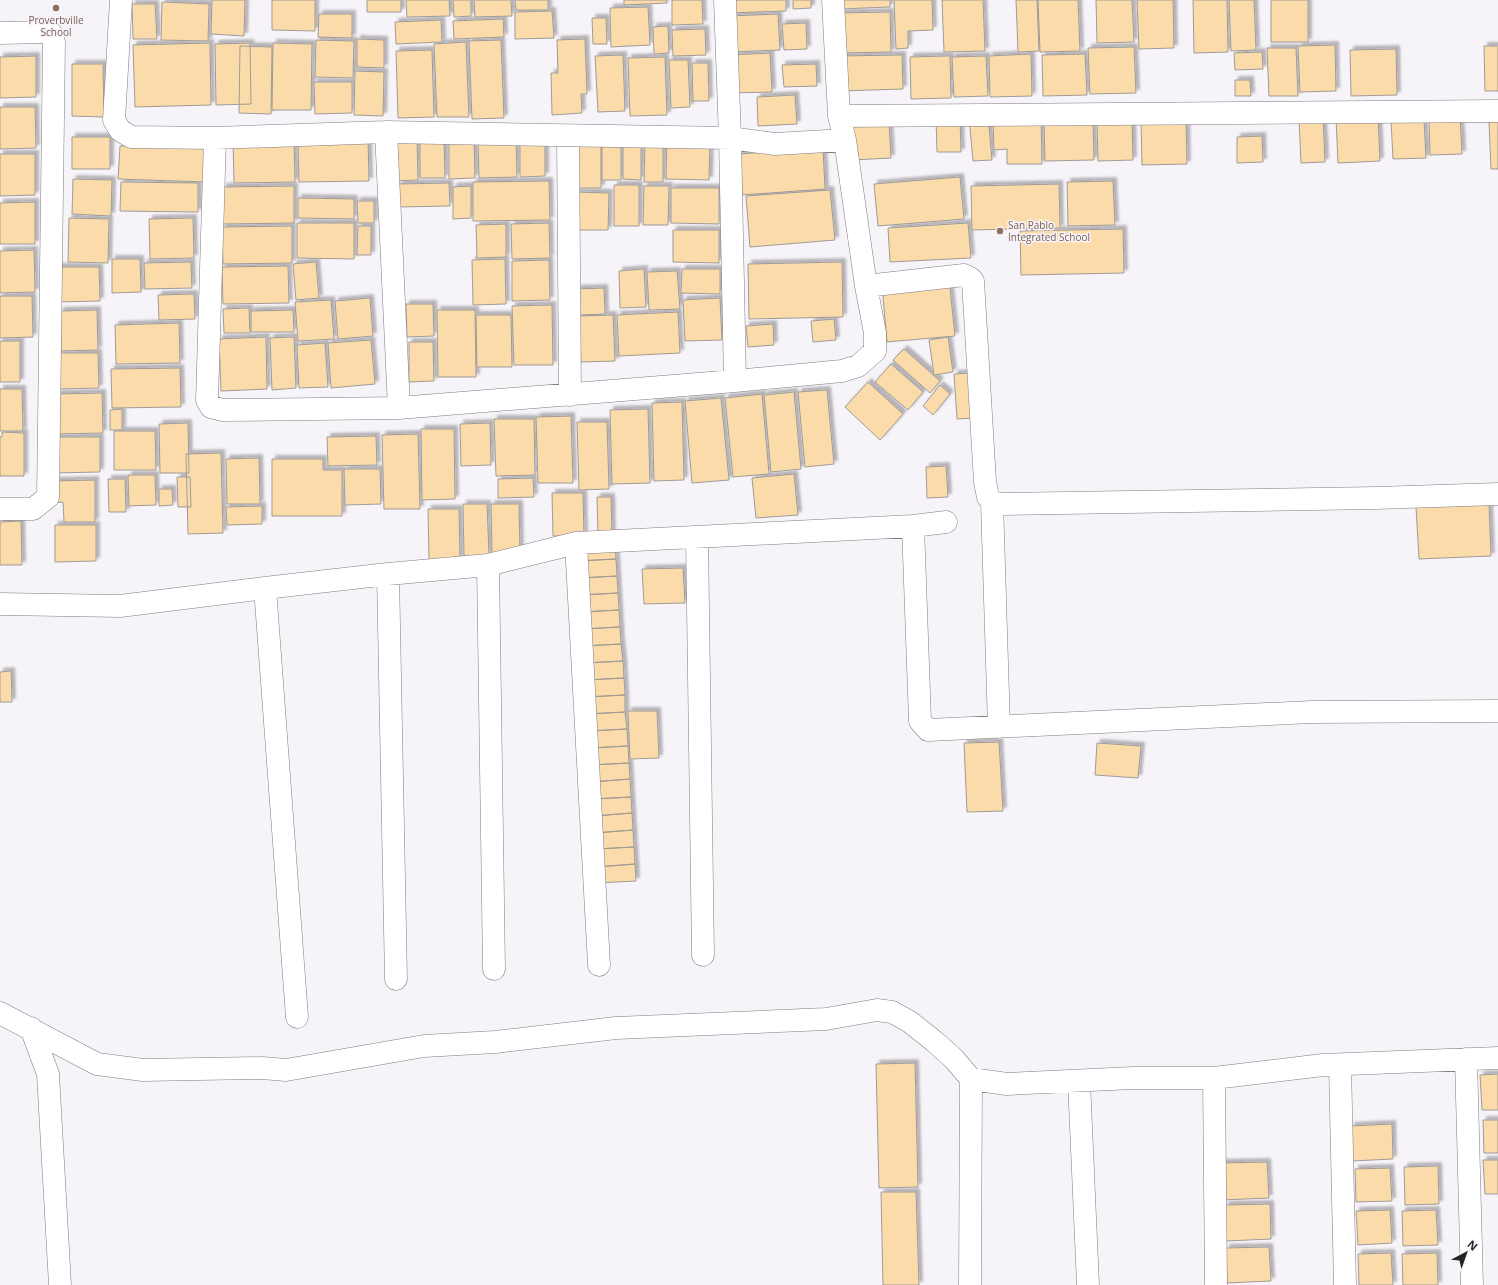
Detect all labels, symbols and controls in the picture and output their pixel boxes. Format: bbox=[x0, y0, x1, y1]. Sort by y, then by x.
marker: Proverbville School bbox=[51, 3, 61, 13]
place label: Proverbville School bbox=[28, 13, 84, 39]
place label: San Pablo Integrated School bbox=[1008, 218, 1090, 244]
marker: San Pablo Integrated School bbox=[995, 226, 1005, 236]
north arrow bbox=[1446, 1233, 1486, 1273]
text: N bbox=[1465, 1236, 1481, 1254]

